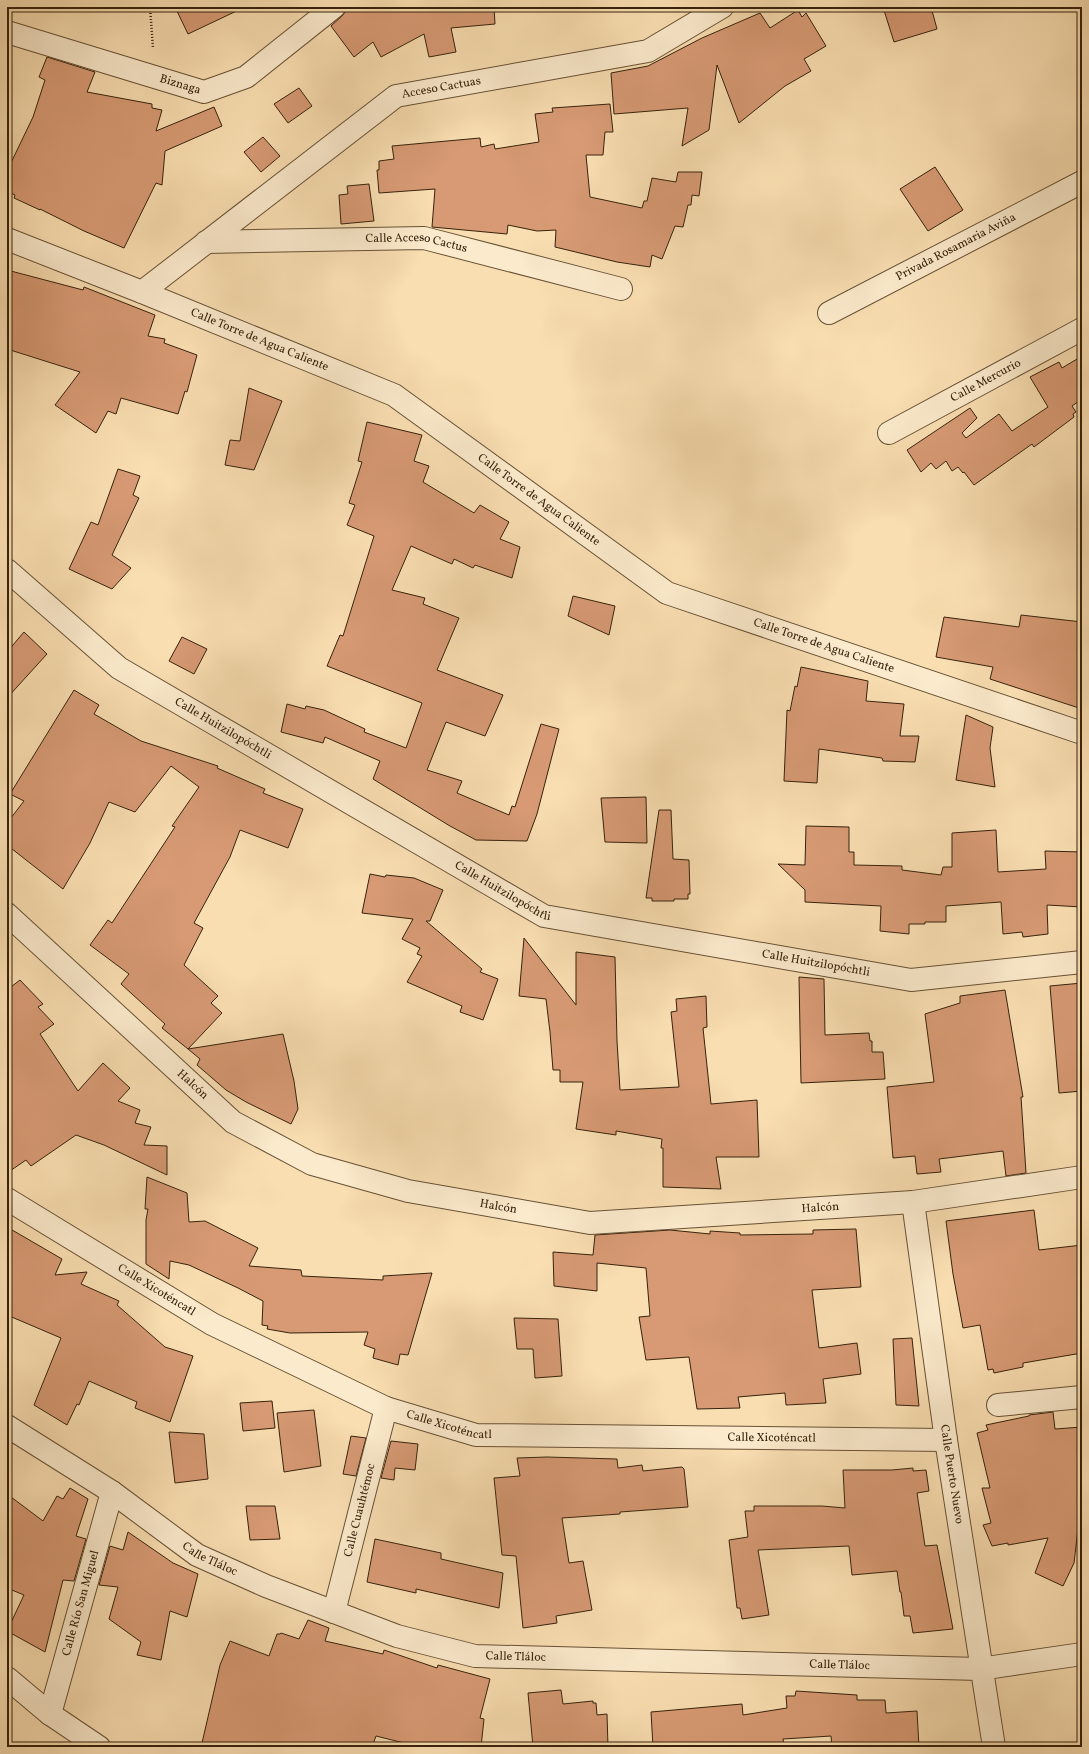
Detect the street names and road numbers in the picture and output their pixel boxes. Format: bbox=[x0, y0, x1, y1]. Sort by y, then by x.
street label: Biznaga bbox=[158, 71, 203, 99]
street label: Acceso Cactuas bbox=[401, 73, 482, 103]
street label: Privada Rosamaria Aviña bbox=[893, 210, 1019, 285]
street label: Calle Acceso Cactus bbox=[365, 230, 469, 257]
street label: Calle Torre de Agua Caliente bbox=[188, 305, 331, 376]
street label: Calle Mercurio bbox=[948, 355, 1024, 406]
street label: Calle Torre de Agua Caliente bbox=[474, 450, 603, 550]
street label: Calle Torre de Agua Caliente bbox=[751, 615, 897, 677]
street label: Calle Huitzilopóchtli bbox=[172, 694, 274, 763]
street label: Calle Huitzilopóchtli bbox=[451, 857, 552, 925]
street label: Calle Huitzilopóchtli bbox=[761, 946, 872, 981]
street label: Halcón bbox=[173, 1066, 212, 1103]
street label: Halcón bbox=[478, 1196, 518, 1218]
street label: Halcón bbox=[801, 1199, 840, 1217]
street label: Calle Xicoténcatl bbox=[114, 1260, 199, 1320]
street label: Calle Xicoténcatl bbox=[404, 1406, 492, 1443]
street label: Calle Puerto Nuevo bbox=[936, 1424, 967, 1525]
street label: Calle Xicoténcatl bbox=[727, 1430, 816, 1447]
street label: Calle Cuauhtémoc bbox=[340, 1462, 380, 1559]
street label: Calle Tláloc bbox=[179, 1538, 240, 1580]
street label: Calle Río San Miguel bbox=[59, 1548, 103, 1658]
street label: Calle Tláloc bbox=[485, 1648, 546, 1666]
street label: Calle Tláloc bbox=[809, 1657, 870, 1674]

